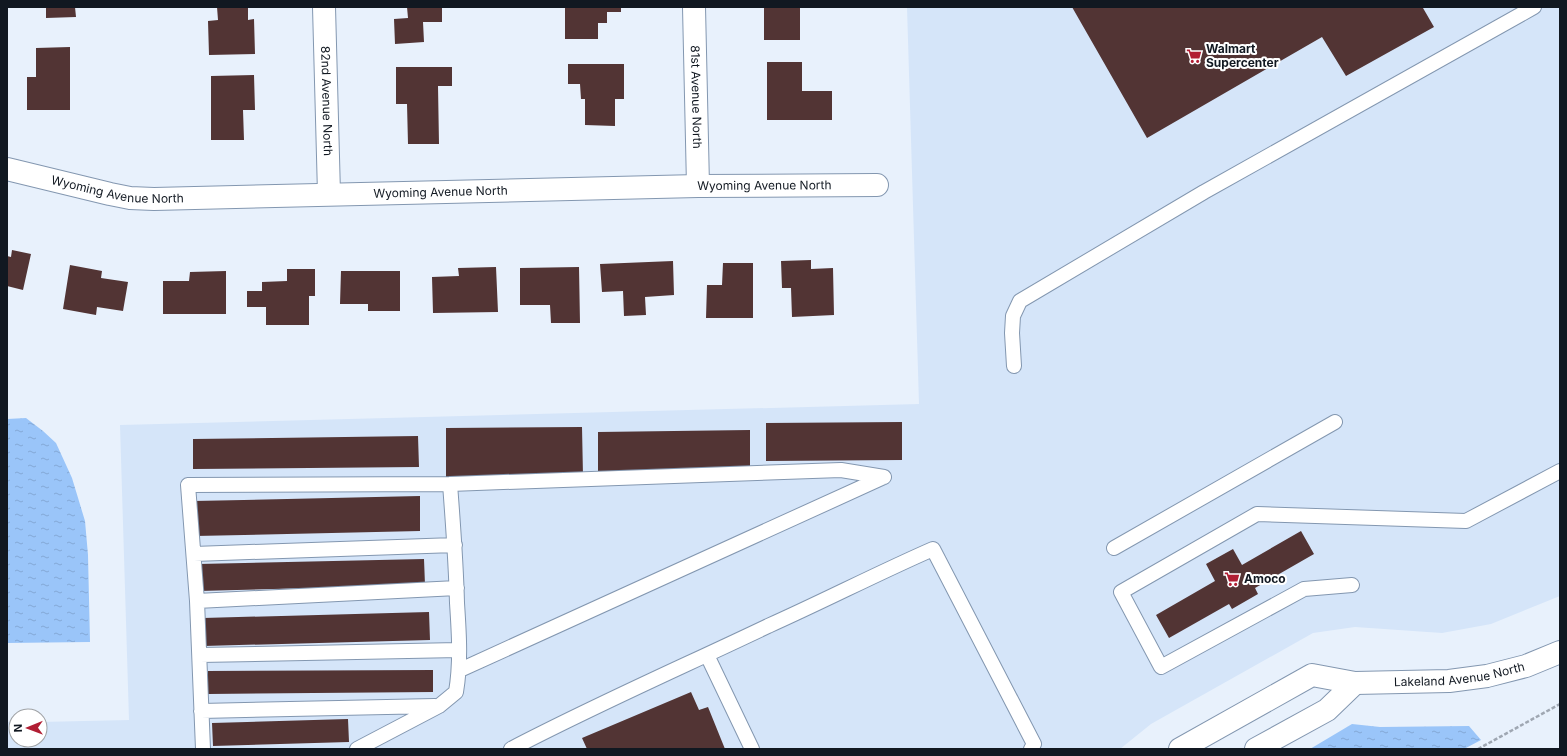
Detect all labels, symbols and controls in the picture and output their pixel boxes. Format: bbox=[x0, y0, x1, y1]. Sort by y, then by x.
place label: Walmart Supercenter bbox=[1206, 41, 1279, 70]
street label: 81st Avenue North bbox=[688, 45, 705, 149]
street label: 82nd Avenue North bbox=[318, 46, 336, 156]
supermarket icon: Walmart Supercenter bbox=[1185, 47, 1203, 65]
street label: Wyoming Avenue North bbox=[50, 172, 184, 206]
street label: Wyoming Avenue North bbox=[697, 177, 832, 193]
street label: Wyoming Avenue North bbox=[373, 183, 508, 201]
supermarket icon: Amoco bbox=[1223, 570, 1241, 588]
place label: Amoco bbox=[1244, 571, 1286, 586]
street label: Lakeland Avenue North bbox=[1394, 659, 1526, 689]
north arrow bbox=[8, 708, 48, 748]
text: N bbox=[11, 724, 25, 732]

